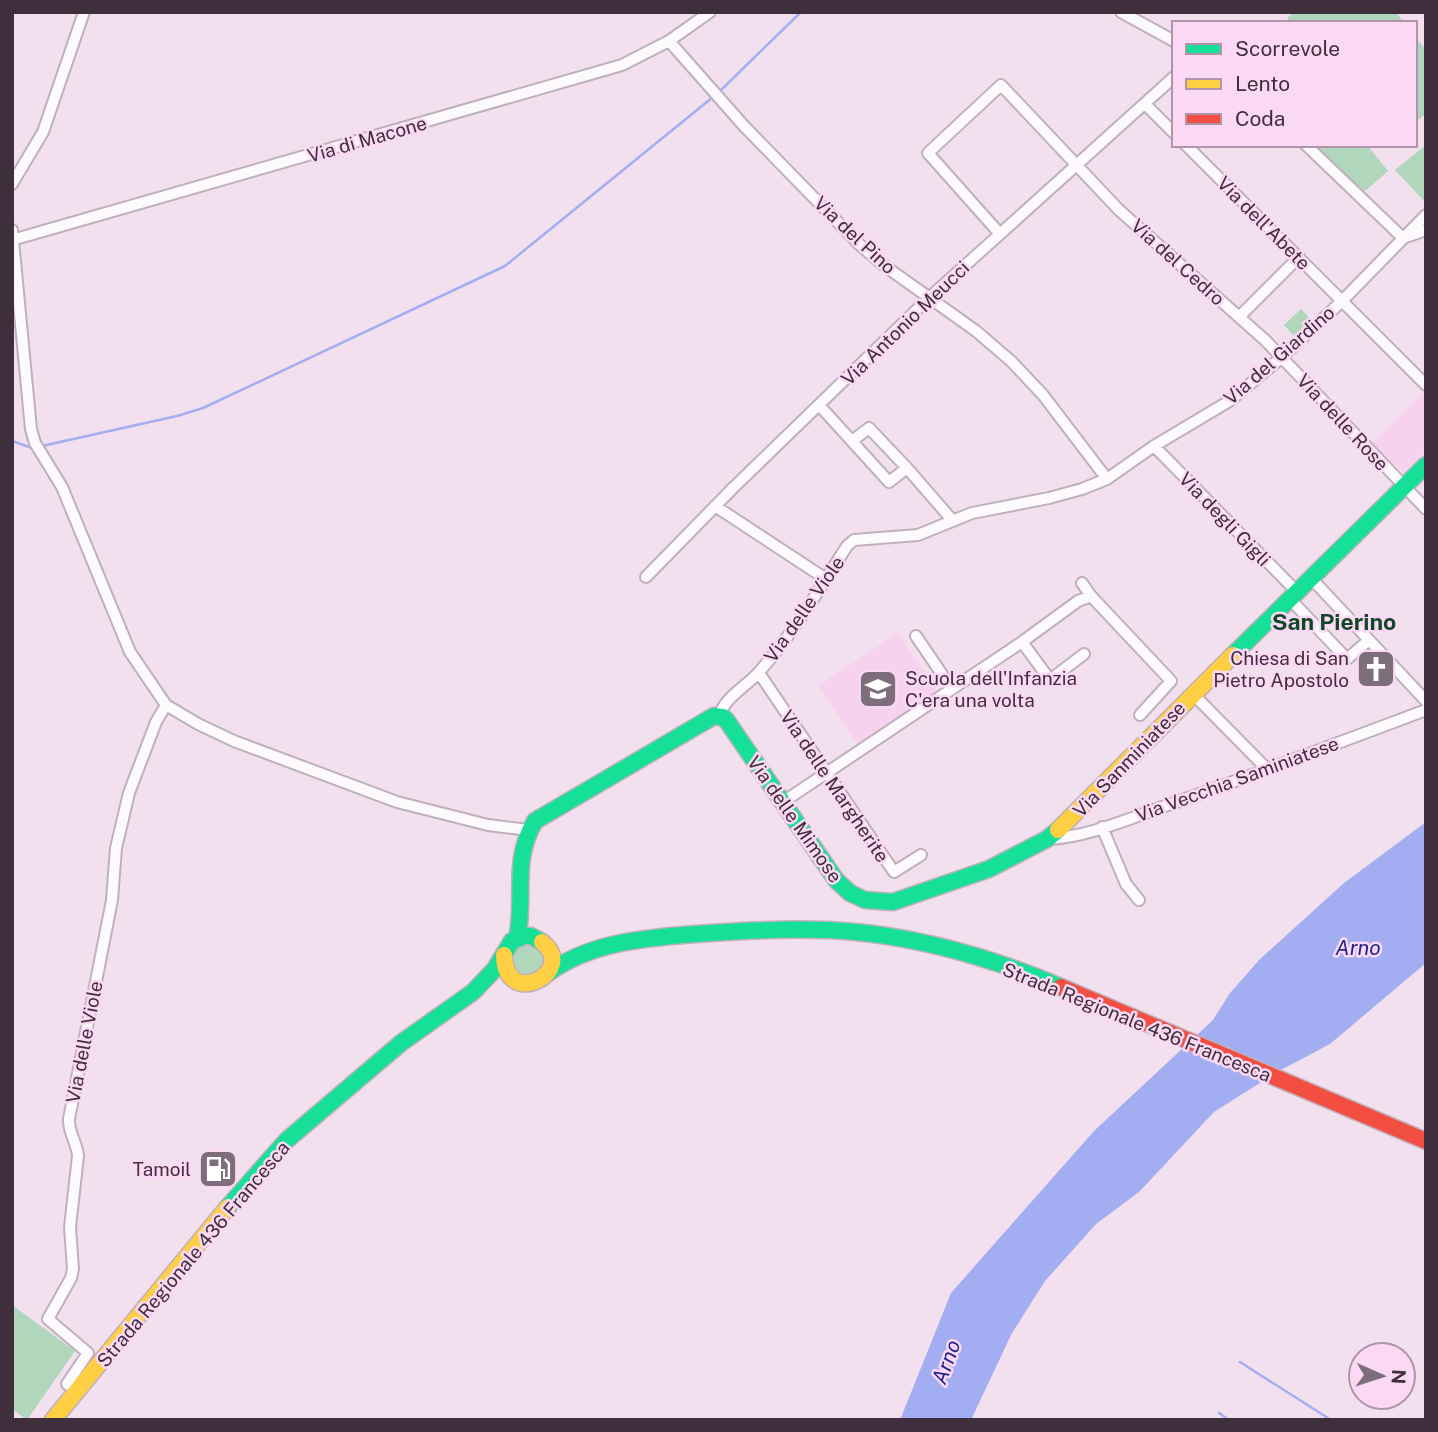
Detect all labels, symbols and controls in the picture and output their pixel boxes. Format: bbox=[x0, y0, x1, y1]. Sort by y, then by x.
legend bbox=[1172, 21, 1417, 147]
text: Scorrevole bbox=[1235, 36, 1340, 61]
text: Lento bbox=[1235, 71, 1290, 96]
text: Coda bbox=[1235, 106, 1285, 131]
street label: Via di Macone bbox=[305, 111, 429, 167]
street label: Via dell'Abete bbox=[1213, 172, 1315, 274]
street label: Via del Pino bbox=[810, 192, 900, 278]
street label: Via del Cedro bbox=[1127, 214, 1229, 310]
street label: Via Antonio Meucci bbox=[837, 256, 973, 390]
street label: Via del Giardino bbox=[1219, 301, 1339, 409]
street label: Via delle Rose bbox=[1293, 369, 1393, 475]
street label: Via degli Gigli bbox=[1175, 467, 1275, 571]
street label: Via delle Viole bbox=[759, 552, 849, 666]
district label: San Pierino bbox=[1272, 608, 1396, 635]
place label: Chiesa di San Pietro Apostolo bbox=[1213, 647, 1349, 691]
church icon: Chiesa di San Pietro Apostolo bbox=[1355, 648, 1397, 690]
place label: Scuola dell'Infanzia C'era una volta bbox=[905, 667, 1077, 711]
school or university icon: Scuola dell'Infanzia C'era una volta bbox=[857, 668, 899, 710]
street label: Via Sanminiatese bbox=[1068, 697, 1190, 821]
street label: Via delle Margherite bbox=[776, 706, 894, 866]
street label: Via Vecchia Saminiatese bbox=[1132, 732, 1342, 826]
street label: Via delle Mimose bbox=[743, 751, 847, 887]
water label: Arno bbox=[1335, 935, 1381, 960]
street label: Strada Regionale 436 Francesca bbox=[1000, 958, 1274, 1086]
street label: Via delle Viole bbox=[61, 979, 107, 1105]
street label: Strada Regionale 436 Francesca bbox=[92, 1137, 294, 1371]
fuel station icon: Tamoil bbox=[197, 1148, 239, 1190]
place label: Tamoil bbox=[133, 1158, 191, 1180]
water label: Arno bbox=[927, 1336, 965, 1388]
north arrow bbox=[1347, 1341, 1417, 1411]
text: N bbox=[1388, 1369, 1410, 1385]

